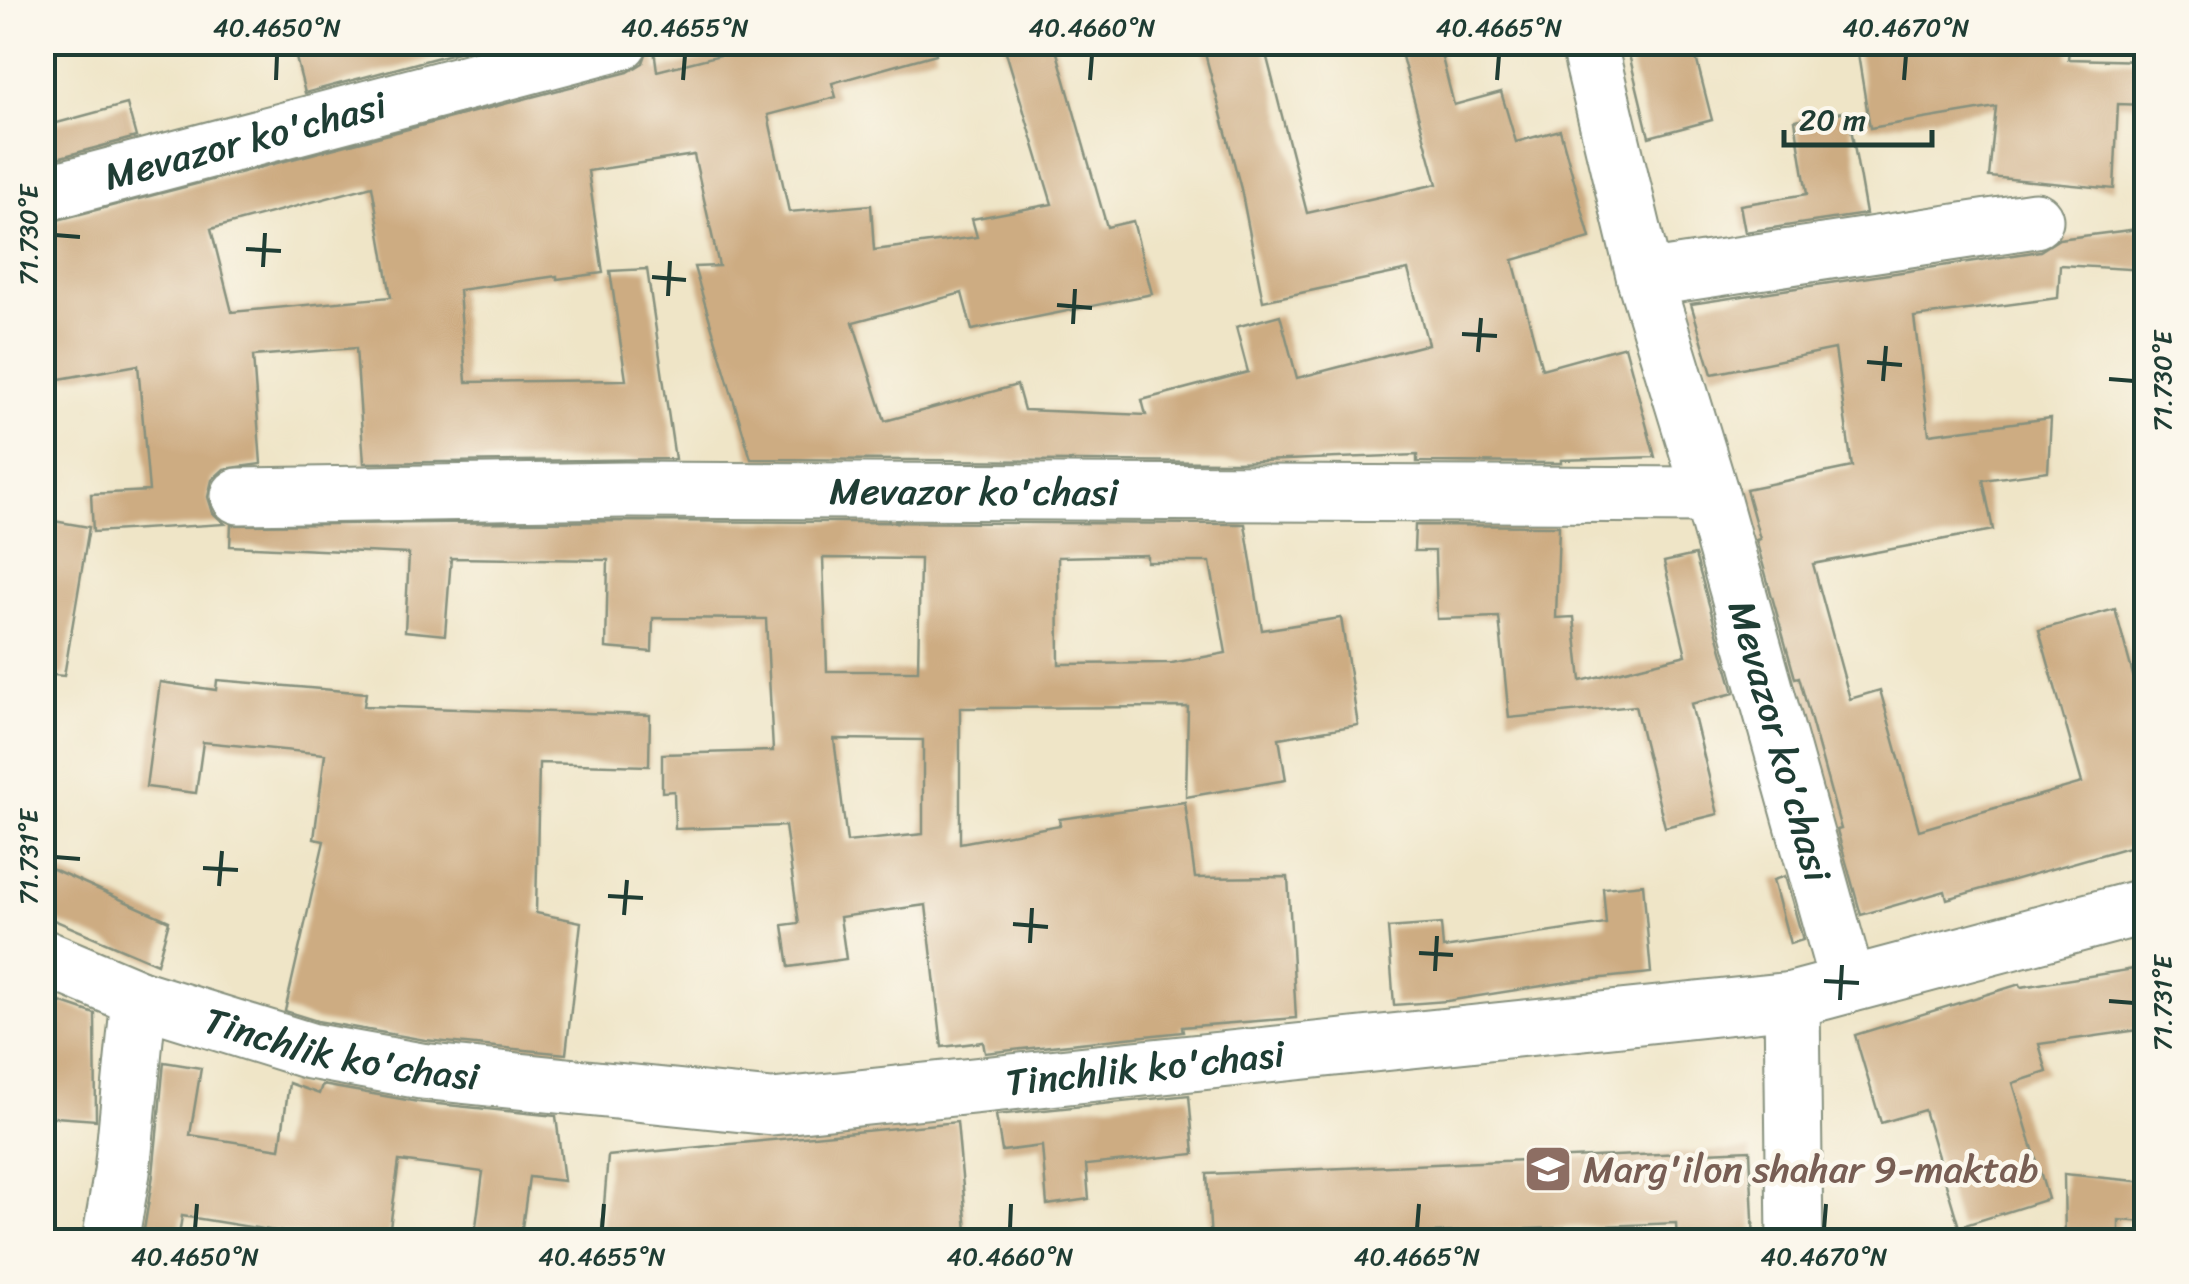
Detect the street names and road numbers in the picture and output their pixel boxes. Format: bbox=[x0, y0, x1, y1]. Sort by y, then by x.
street label: Mevazor ko'chasi bbox=[97, 71, 395, 210]
street label: Mevazor ko'chasi bbox=[829, 458, 1120, 526]
street label: Mevazor ko'chasi bbox=[1708, 593, 1851, 891]
street label: Tinchlik ko'chasi bbox=[196, 987, 483, 1111]
street label: Tinchlik ko'chasi bbox=[1002, 1020, 1289, 1116]

